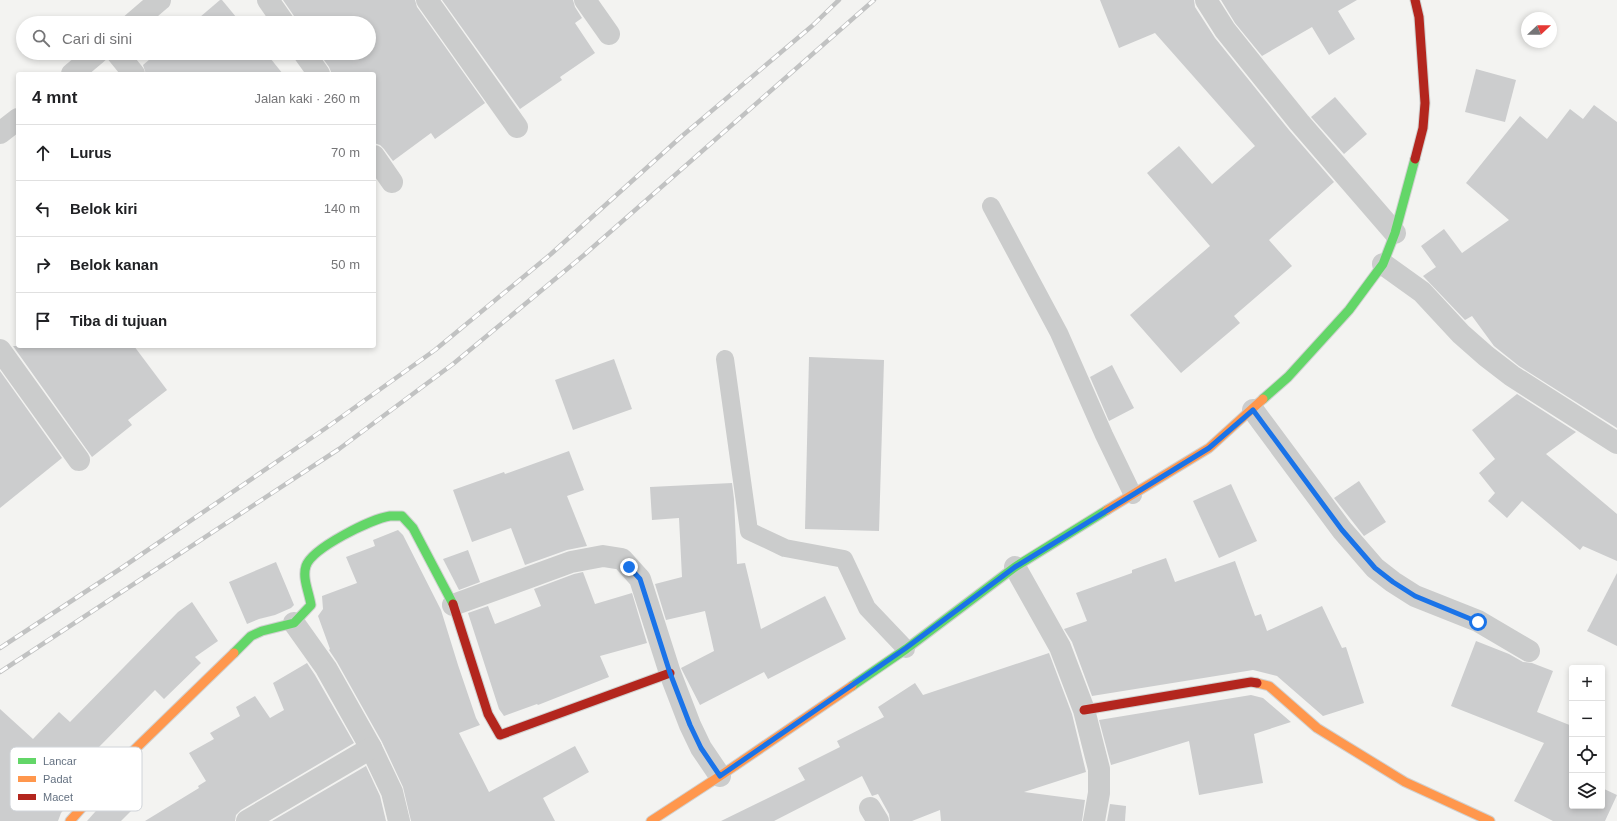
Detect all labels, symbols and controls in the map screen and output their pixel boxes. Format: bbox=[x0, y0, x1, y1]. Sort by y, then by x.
north arrow bbox=[1521, 12, 1557, 48]
search box bbox=[16, 16, 376, 60]
icon: search bbox=[30, 27, 52, 49]
text: Cari di sini bbox=[62, 30, 132, 47]
text: 4 mnt bbox=[32, 88, 77, 107]
text: Jalan kaki · 260 m bbox=[255, 91, 360, 106]
icon: ahead bbox=[32, 142, 54, 164]
text: Lurus bbox=[70, 144, 112, 161]
text: 70 m bbox=[331, 145, 360, 160]
icon: left bbox=[32, 198, 54, 220]
text: Belok kiri bbox=[70, 200, 138, 217]
text: 140 m bbox=[324, 201, 360, 216]
icon: right bbox=[32, 254, 54, 276]
text: Belok kanan bbox=[70, 256, 158, 273]
text: 50 m bbox=[331, 257, 360, 272]
icon: arrive bbox=[32, 310, 54, 332]
text: Tiba di tujuan bbox=[70, 312, 167, 329]
route end bbox=[620, 558, 638, 576]
route start bbox=[1469, 613, 1487, 631]
map controls bbox=[1569, 665, 1605, 809]
button: + bbox=[1569, 665, 1605, 701]
button: − bbox=[1569, 701, 1605, 737]
button: locate bbox=[1569, 737, 1605, 773]
legend bbox=[10, 747, 142, 811]
text: Lancar bbox=[43, 755, 77, 767]
text: Padat bbox=[43, 773, 72, 785]
button: layers bbox=[1569, 773, 1605, 809]
text: Macet bbox=[43, 791, 73, 803]

